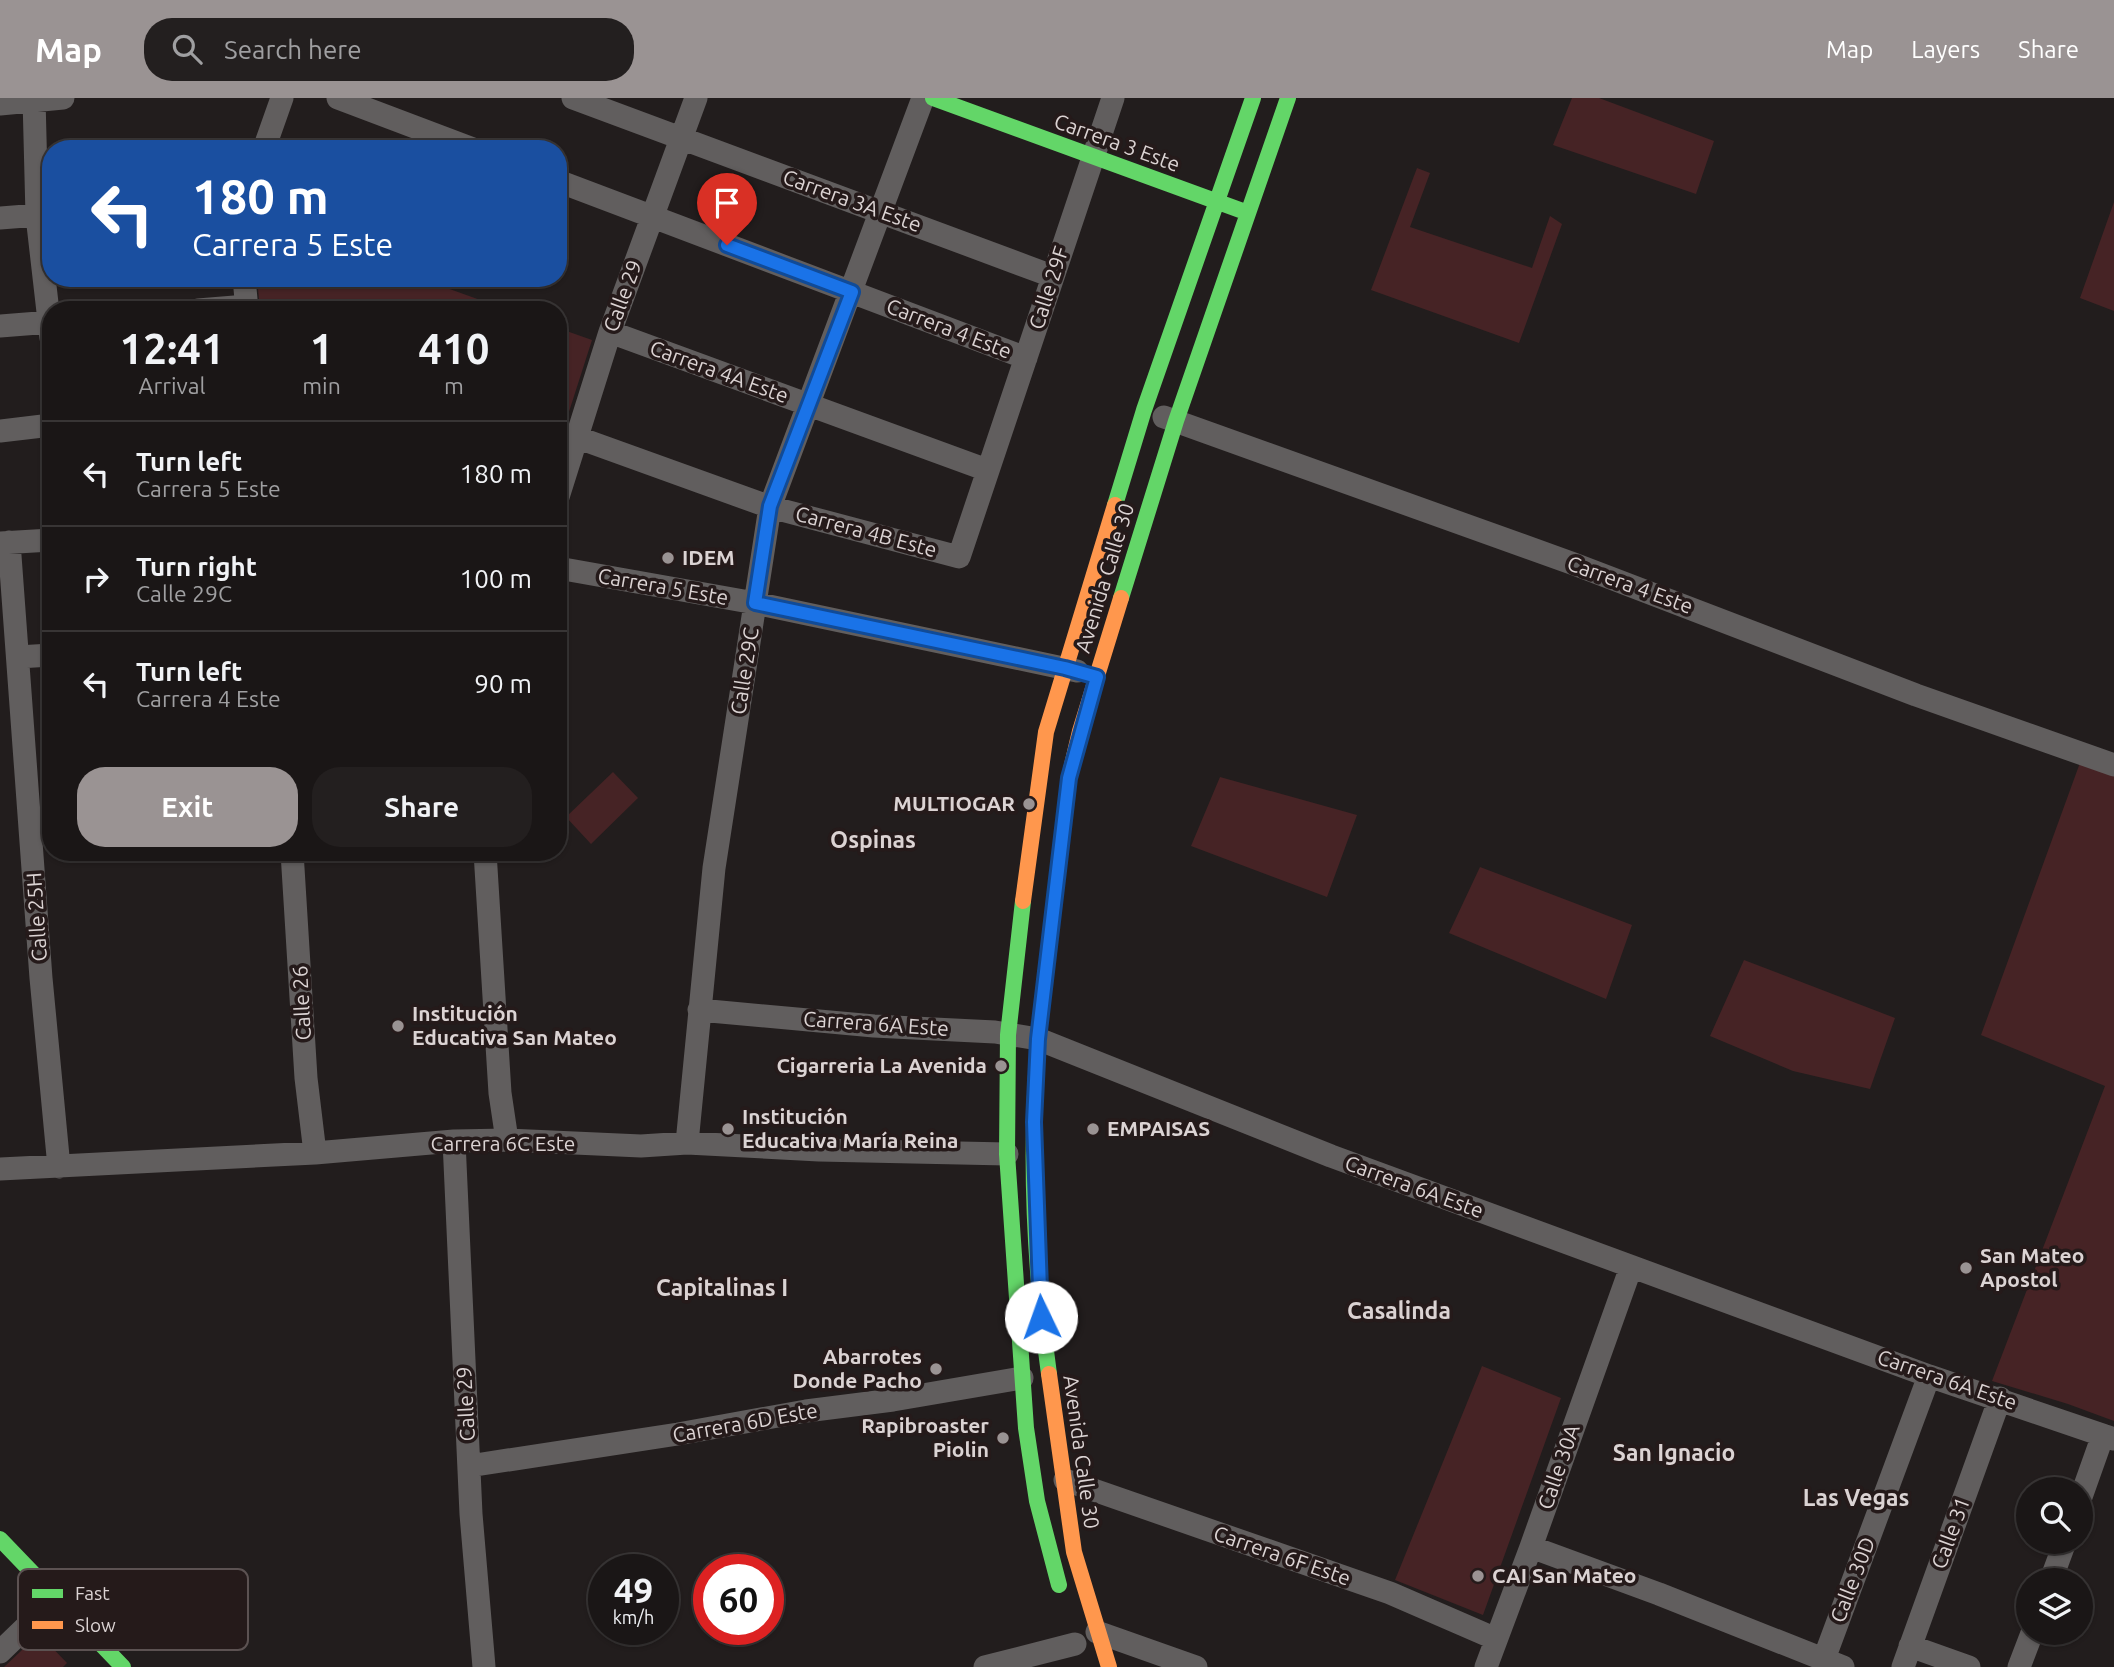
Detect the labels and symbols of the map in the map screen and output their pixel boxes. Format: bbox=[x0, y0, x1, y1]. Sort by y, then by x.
street label: Carrera 3 Este bbox=[1051, 108, 1184, 176]
street label: Carrera 3A Este bbox=[780, 164, 925, 236]
pin bbox=[697, 173, 757, 245]
street label: Calle 29F bbox=[1023, 243, 1073, 332]
street label: Calle 29 bbox=[598, 256, 646, 335]
street label: Carrera 4 Este bbox=[883, 293, 1015, 363]
street label: Carrera 4A Este bbox=[647, 335, 792, 407]
street label: Avenida Calle 30 bbox=[1070, 500, 1138, 655]
street label: Carrera 4B Este bbox=[793, 501, 940, 561]
place label: IDEM bbox=[682, 545, 735, 569]
marker: IDEM bbox=[660, 550, 676, 566]
street label: Carrera 4 Este bbox=[1564, 550, 1697, 618]
street label: Carrera 5 Este bbox=[596, 563, 730, 609]
street label: Calle 29C bbox=[725, 626, 763, 716]
place label: MULTIOGAR bbox=[893, 791, 1015, 815]
marker: MULTIOGAR bbox=[1021, 796, 1037, 812]
district label: Ospinas bbox=[830, 827, 916, 852]
street label: Calle 25H bbox=[21, 872, 51, 963]
street label: Calle 26 bbox=[287, 965, 315, 1041]
place label: Institución Educativa San Mateo bbox=[412, 1001, 617, 1049]
street label: Carrera 6A Este bbox=[803, 1006, 950, 1040]
marker: Institución Educativa San Mateo bbox=[390, 1018, 406, 1034]
place label: Cigarreria La Avenida bbox=[776, 1053, 987, 1077]
marker: Cigarreria La Avenida bbox=[993, 1058, 1009, 1074]
place label: Institución Educativa María Reina bbox=[742, 1104, 958, 1152]
place label: EMPAISAS bbox=[1107, 1116, 1210, 1140]
marker: Institución Educativa María Reina bbox=[720, 1121, 736, 1137]
marker: EMPAISAS bbox=[1085, 1121, 1101, 1137]
street label: Carrera 6C Este bbox=[431, 1131, 575, 1155]
street label: Carrera 6A Este bbox=[1342, 1150, 1487, 1222]
place label: San Mateo Apostol bbox=[1980, 1243, 2084, 1291]
marker: San Mateo Apostol bbox=[1958, 1260, 1974, 1276]
district label: Capitalinas I bbox=[656, 1275, 788, 1300]
position arrow bbox=[1004, 1280, 1078, 1354]
district label: Casalinda bbox=[1347, 1298, 1451, 1323]
place label: Abarrotes Donde Pacho bbox=[793, 1344, 922, 1392]
street label: Carrera 6A Este bbox=[1875, 1344, 2020, 1414]
marker: Abarrotes Donde Pacho bbox=[928, 1361, 944, 1377]
street label: Calle 29 bbox=[451, 1366, 479, 1442]
street label: Avenida Calle 30 bbox=[1059, 1373, 1105, 1530]
street label: Carrera 6D Este bbox=[670, 1397, 819, 1447]
place label: Rapibroaster Piolin bbox=[861, 1413, 989, 1461]
street label: Calle 30A bbox=[1532, 1421, 1584, 1512]
marker: Rapibroaster Piolin bbox=[995, 1430, 1011, 1446]
district label: San Ignacio bbox=[1613, 1440, 1735, 1465]
district label: Las Vegas bbox=[1803, 1485, 1909, 1510]
street label: Calle 31 bbox=[1926, 1493, 1974, 1572]
street label: Carrera 6F Este bbox=[1211, 1520, 1354, 1590]
street label: Calle 30D bbox=[1825, 1534, 1879, 1626]
speed limit sign: 60 bbox=[693, 1554, 784, 1645]
place label: CAI San Mateo bbox=[1492, 1563, 1636, 1587]
marker: CAI San Mateo bbox=[1470, 1568, 1486, 1584]
legend bbox=[18, 1569, 248, 1650]
text: Fast bbox=[75, 1582, 110, 1604]
text: Slow bbox=[75, 1614, 116, 1636]

